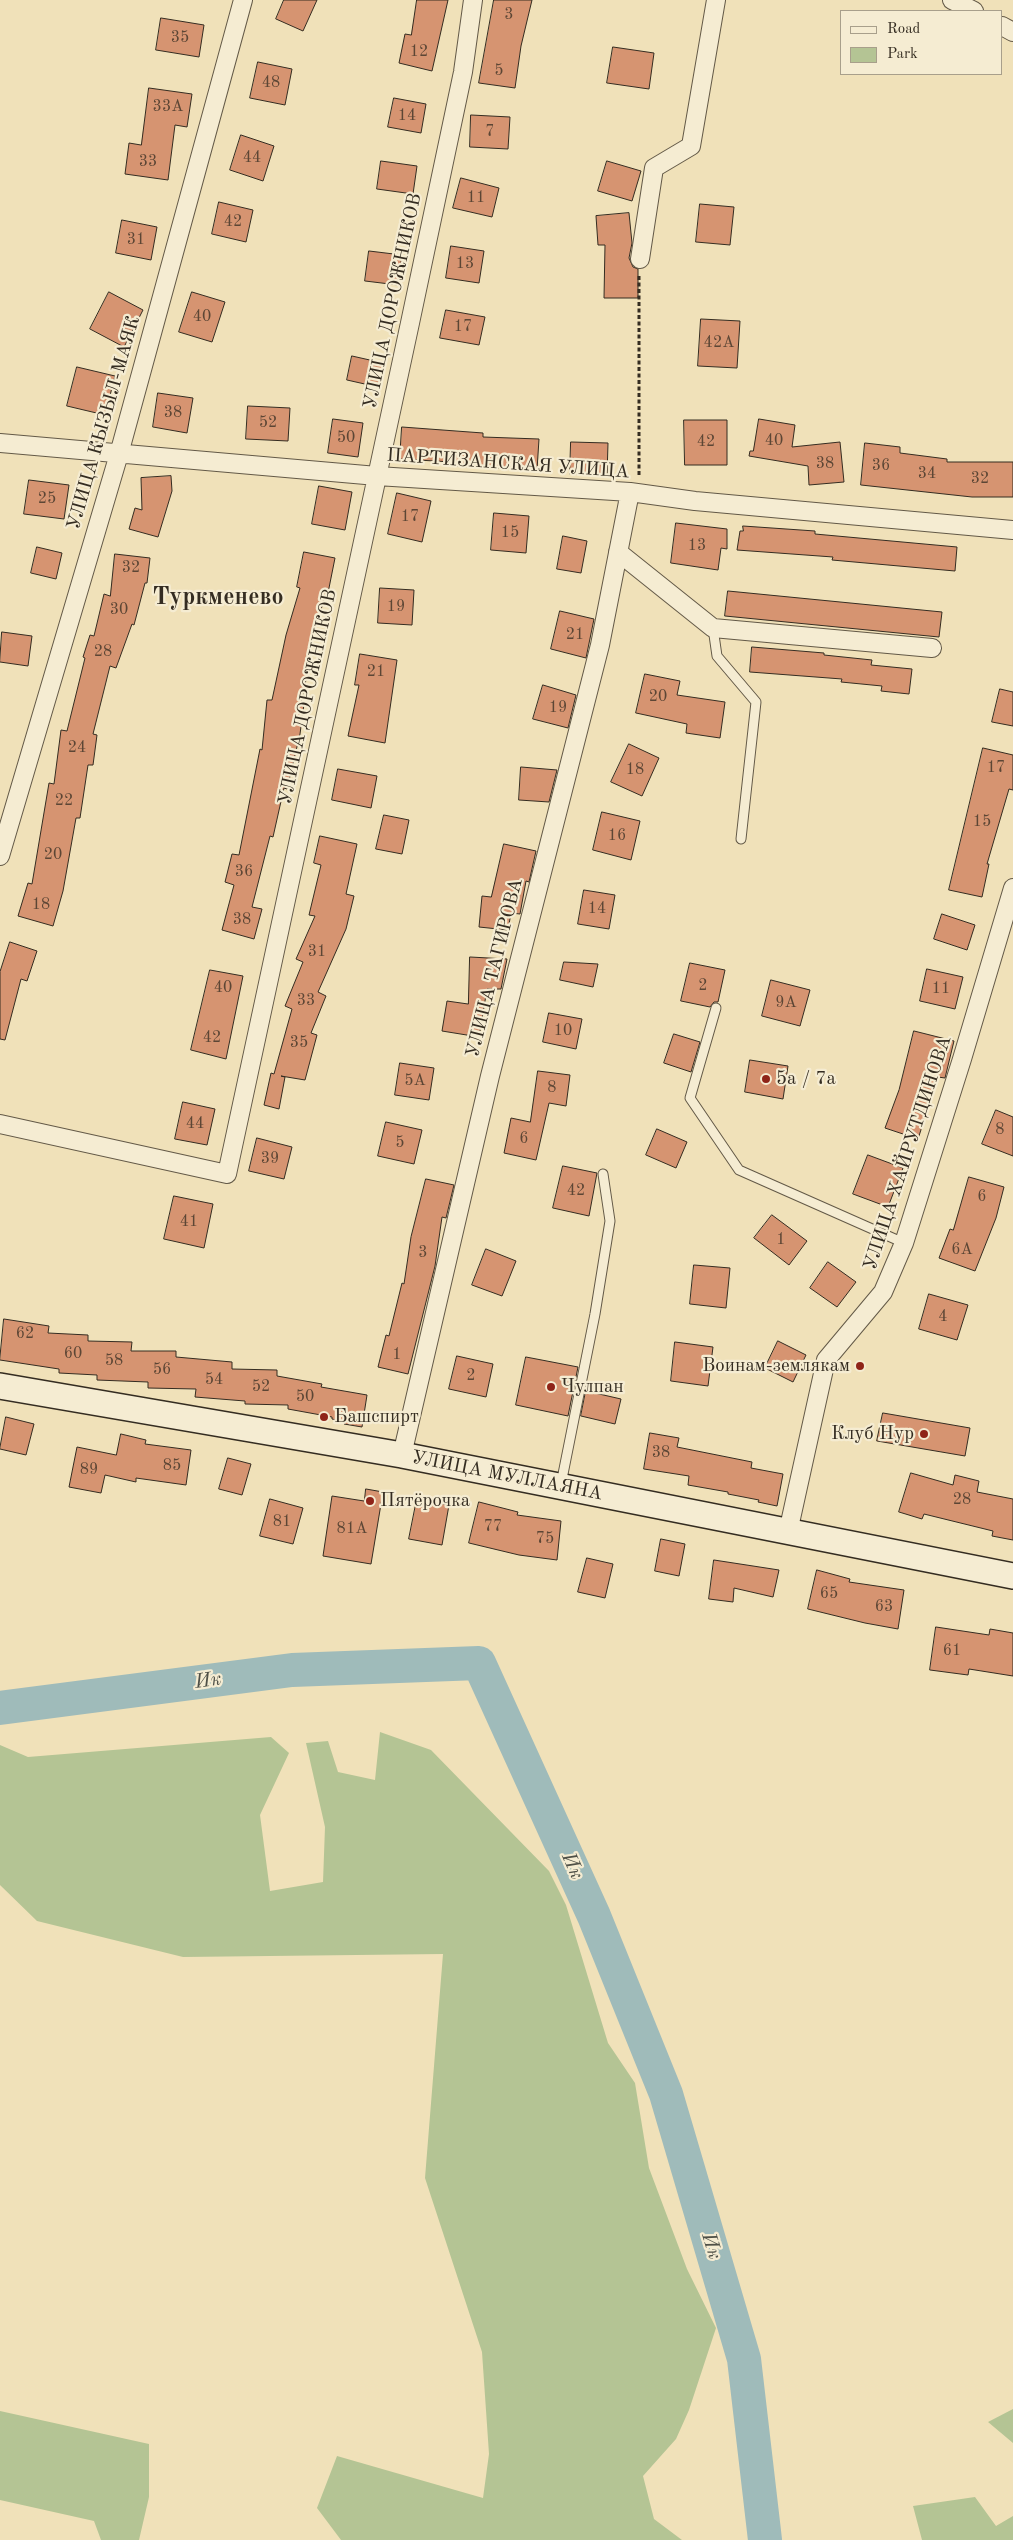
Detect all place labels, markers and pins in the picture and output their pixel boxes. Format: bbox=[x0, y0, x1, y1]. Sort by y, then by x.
place label: 5а / 7а bbox=[776, 1068, 836, 1090]
marker: 5а / 7а bbox=[760, 1073, 772, 1085]
place label: Воинам-землякам bbox=[702, 1355, 850, 1377]
marker: Воинам-землякам bbox=[854, 1360, 866, 1372]
place label: Чулпан bbox=[561, 1376, 624, 1398]
marker: Чулпан bbox=[545, 1381, 557, 1393]
place label: Башспирт bbox=[334, 1406, 419, 1428]
marker: Башспирт bbox=[318, 1411, 330, 1423]
place label: Клуб Нур bbox=[831, 1423, 914, 1445]
marker: Клуб Нур bbox=[918, 1428, 930, 1440]
place label: Пятёрочка bbox=[380, 1490, 470, 1512]
marker: Пятёрочка bbox=[364, 1495, 376, 1507]

